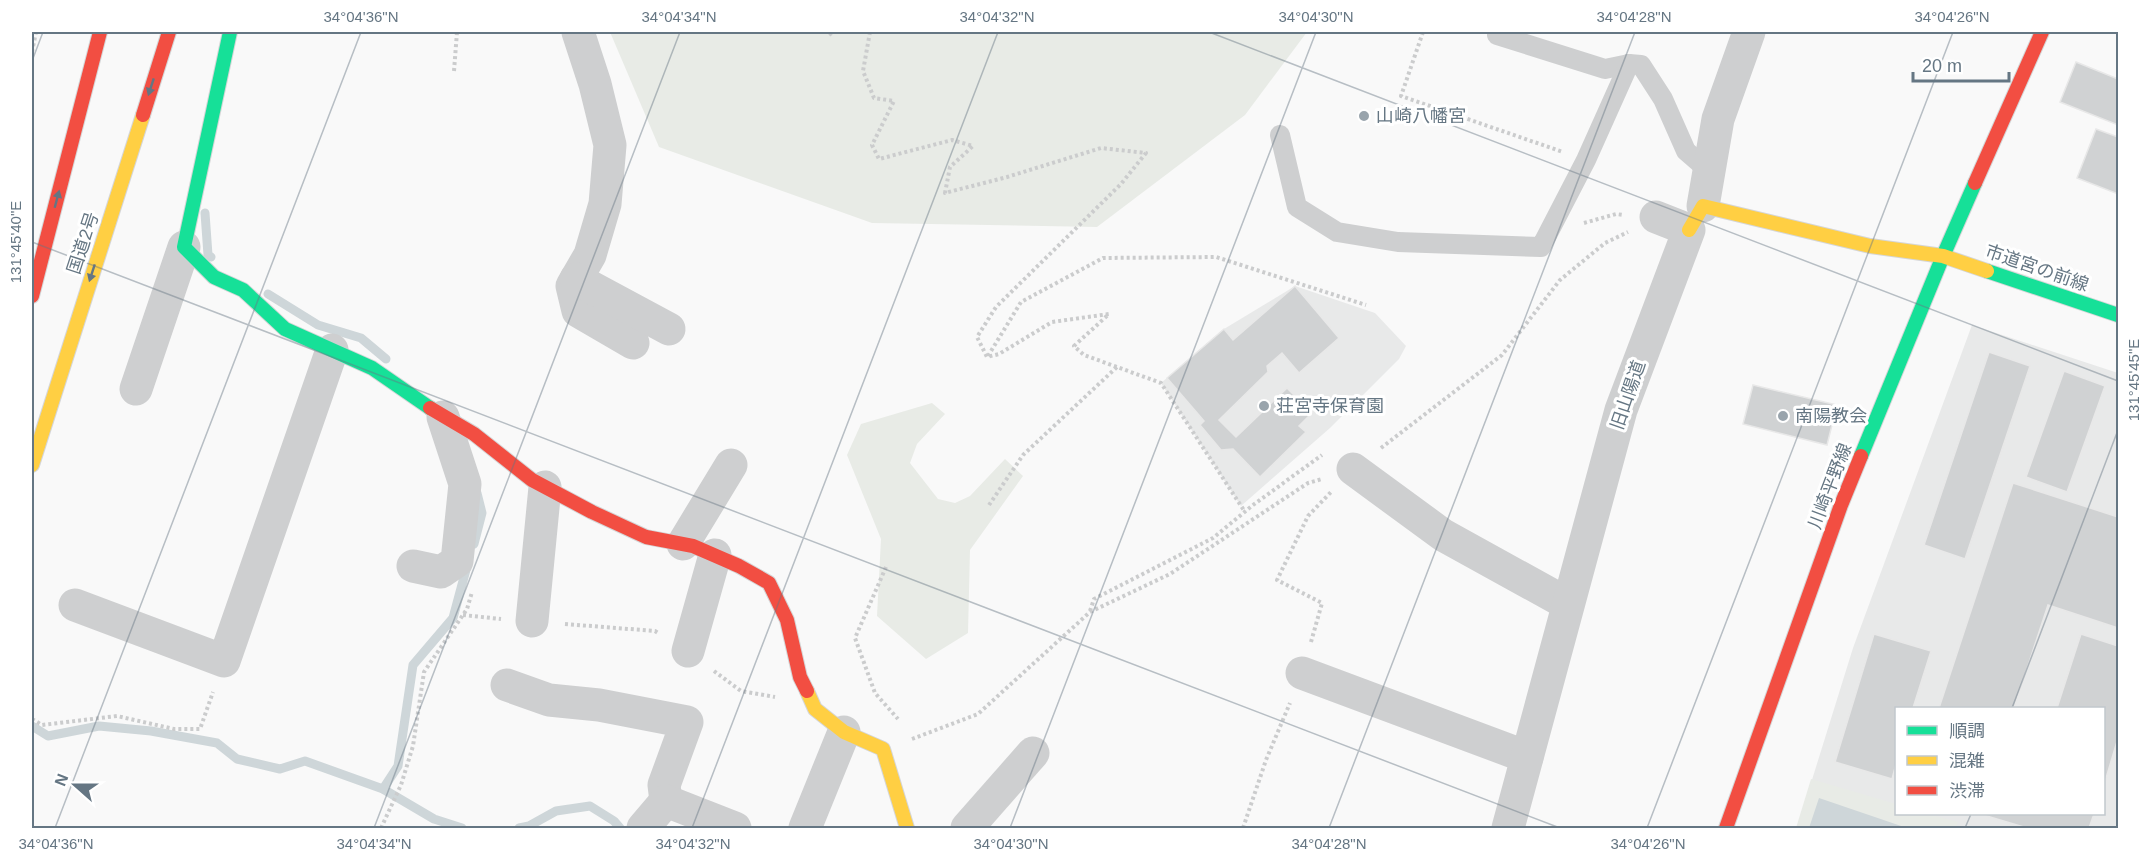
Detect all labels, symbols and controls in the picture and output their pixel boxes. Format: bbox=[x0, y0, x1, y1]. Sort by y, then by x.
text: 34°04'36"N bbox=[323, 8, 399, 25]
text: 34°04'34"N bbox=[641, 8, 717, 25]
text: 34°04'32"N bbox=[959, 8, 1035, 25]
text: 34°04'30"N bbox=[1278, 8, 1354, 25]
text: 34°04'28"N bbox=[1596, 8, 1672, 25]
text: 34°04'26"N bbox=[1914, 8, 1990, 25]
scale bar bbox=[1913, 45, 2009, 83]
text: 20 m bbox=[1922, 56, 1962, 76]
one-way arrow bbox=[146, 78, 155, 96]
place label: 山崎八幡宮 bbox=[1376, 106, 1466, 126]
marker: 山崎八幡宮 bbox=[1357, 109, 1371, 123]
one-way arrow bbox=[52, 190, 62, 208]
text: 131°45'40"E bbox=[7, 201, 24, 283]
street label: 国道2号 bbox=[64, 209, 102, 277]
street label: 市道宮の前線 bbox=[1983, 241, 2091, 295]
one-way arrow bbox=[87, 264, 96, 282]
text: 131°45'45"E bbox=[2125, 339, 2142, 421]
street label: 旧山陽道 bbox=[1607, 358, 1649, 432]
place label: 荘宮寺保育園 bbox=[1276, 396, 1384, 416]
marker: 荘宮寺保育園 bbox=[1257, 399, 1271, 413]
place label: 南陽教会 bbox=[1795, 406, 1867, 426]
marker: 南陽教会 bbox=[1776, 409, 1790, 423]
street label: 川崎平野線 bbox=[1805, 440, 1855, 532]
legend bbox=[1895, 707, 2105, 815]
text: 順調 bbox=[1949, 721, 1985, 741]
text: 混雑 bbox=[1949, 751, 1985, 771]
north arrow bbox=[45, 755, 105, 815]
text: N bbox=[51, 771, 71, 788]
text: 渋滞 bbox=[1949, 781, 1985, 801]
text: 34°04'36"N bbox=[18, 835, 94, 852]
text: 34°04'34"N bbox=[336, 835, 412, 852]
text: 34°04'32"N bbox=[655, 835, 731, 852]
text: 34°04'30"N bbox=[973, 835, 1049, 852]
text: 34°04'28"N bbox=[1291, 835, 1367, 852]
text: 34°04'26"N bbox=[1610, 835, 1686, 852]

